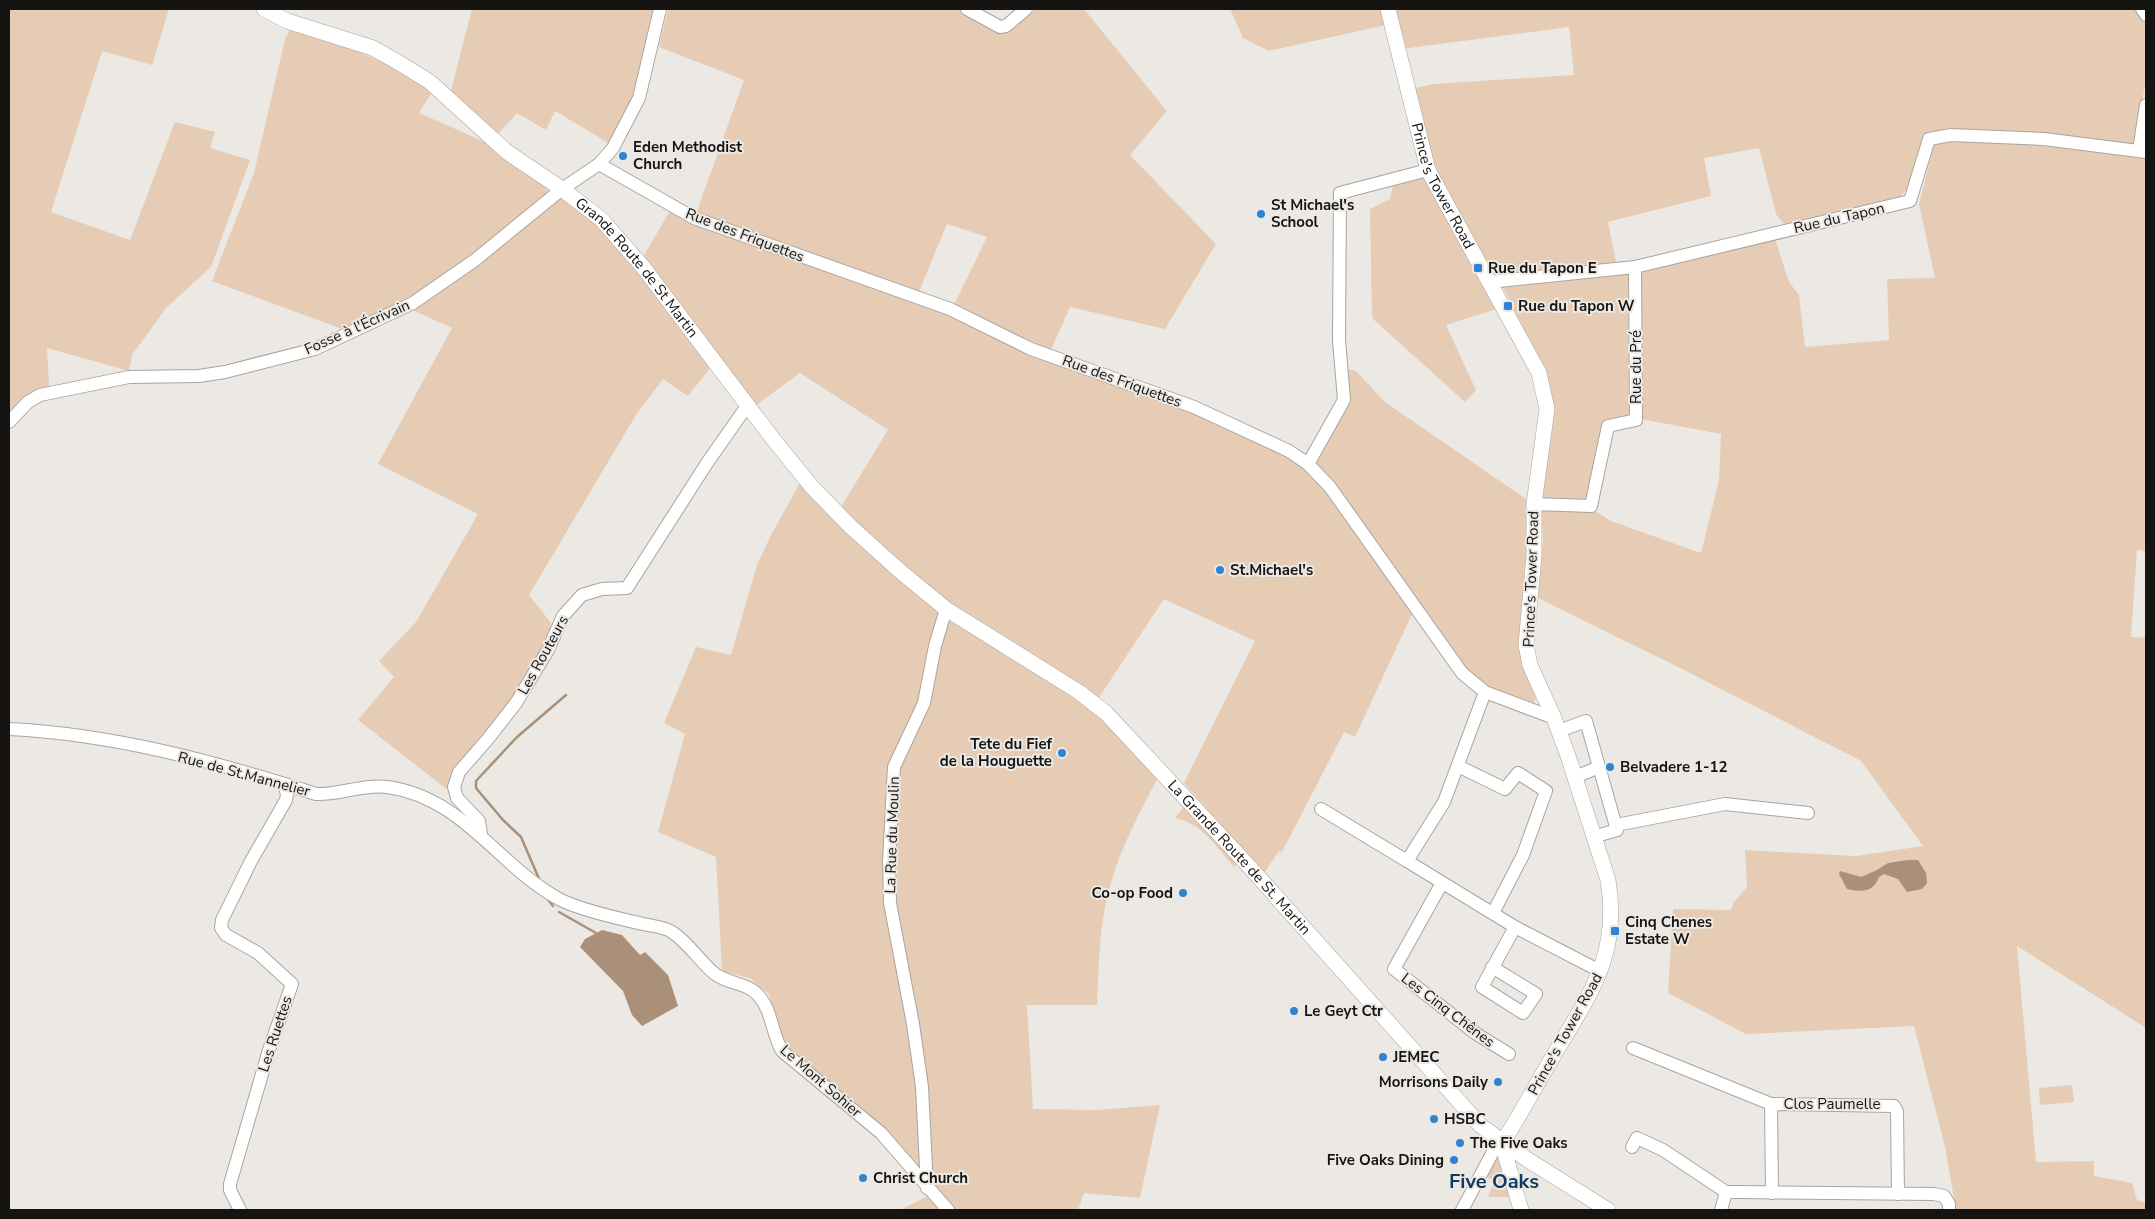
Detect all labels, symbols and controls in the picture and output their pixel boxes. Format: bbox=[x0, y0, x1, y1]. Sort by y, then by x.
street label: Prince's Tower Road bbox=[1407, 121, 1479, 252]
place label: Eden Methodist Church bbox=[633, 137, 742, 174]
marker: Eden Methodist Church bbox=[617, 150, 629, 162]
street label: Grande Route de St Martin bbox=[571, 193, 703, 342]
place label: St Michael's School bbox=[1271, 195, 1354, 232]
street label: Rue du Tapon bbox=[1792, 198, 1886, 238]
street label: Rue des Friquettes bbox=[683, 203, 807, 267]
marker: St Michael's School bbox=[1255, 208, 1267, 220]
place label: Rue du Tapon E bbox=[1488, 258, 1597, 278]
marker: Rue du Tapon E bbox=[1472, 262, 1484, 274]
street label: Fosse à l'Écrivain bbox=[301, 295, 413, 359]
place label: Rue du Tapon W bbox=[1518, 296, 1635, 316]
marker: Rue du Tapon W bbox=[1502, 300, 1514, 312]
street label: Rue du Pré bbox=[1626, 330, 1646, 404]
street label: Rue des Friquettes bbox=[1060, 350, 1184, 412]
street label: Prince's Tower Road bbox=[1519, 510, 1543, 648]
place label: St.Michael's bbox=[1230, 560, 1313, 580]
marker: St.Michael's bbox=[1214, 564, 1226, 576]
street label: Les Routeurs bbox=[513, 612, 573, 698]
place label: Tete du Fief de la Houguette bbox=[940, 734, 1053, 771]
street label: Rue de St.Mannelier bbox=[176, 747, 313, 801]
marker: Tete du Fief de la Houguette bbox=[1056, 747, 1068, 759]
place label: Belvadere 1-12 bbox=[1620, 757, 1728, 777]
marker: Belvadere 1-12 bbox=[1604, 761, 1616, 773]
street label: La Grande Route de St. Martin bbox=[1163, 775, 1315, 939]
street label: La Rue du Moulin bbox=[880, 776, 904, 894]
place label: Co-op Food bbox=[1092, 883, 1173, 903]
marker: Co-op Food bbox=[1177, 887, 1189, 899]
place label: Cinq Chenes Estate W bbox=[1625, 912, 1712, 949]
marker: Cinq Chenes Estate W bbox=[1609, 925, 1621, 937]
street label: Les Cinq Chênes bbox=[1397, 968, 1499, 1052]
street label: Prince's Tower Road bbox=[1523, 969, 1607, 1099]
street label: Les Ruettes bbox=[253, 993, 297, 1075]
place label: Le Geyt Ctr bbox=[1304, 1001, 1383, 1021]
marker: Le Geyt Ctr bbox=[1288, 1005, 1300, 1017]
street label: Le Mont Sohier bbox=[776, 1040, 866, 1122]
place label: JEMEC bbox=[1392, 1047, 1439, 1067]
marker: JEMEC bbox=[1377, 1051, 1389, 1063]
place label: Morrisons Daily bbox=[1379, 1072, 1488, 1092]
marker: Morrisons Daily bbox=[1492, 1076, 1504, 1088]
street label: Clos Paumelle bbox=[1784, 1094, 1881, 1114]
place label: HSBC bbox=[1444, 1109, 1486, 1129]
marker: HSBC bbox=[1428, 1113, 1440, 1125]
place label: The Five Oaks bbox=[1470, 1133, 1568, 1153]
marker: The Five Oaks bbox=[1454, 1137, 1466, 1149]
place label: Five Oaks Dining bbox=[1327, 1150, 1444, 1170]
marker: Five Oaks Dining bbox=[1448, 1154, 1460, 1166]
place label: Christ Church bbox=[873, 1168, 968, 1188]
district label: Five Oaks bbox=[1449, 1168, 1539, 1195]
marker: Christ Church bbox=[857, 1172, 869, 1184]

